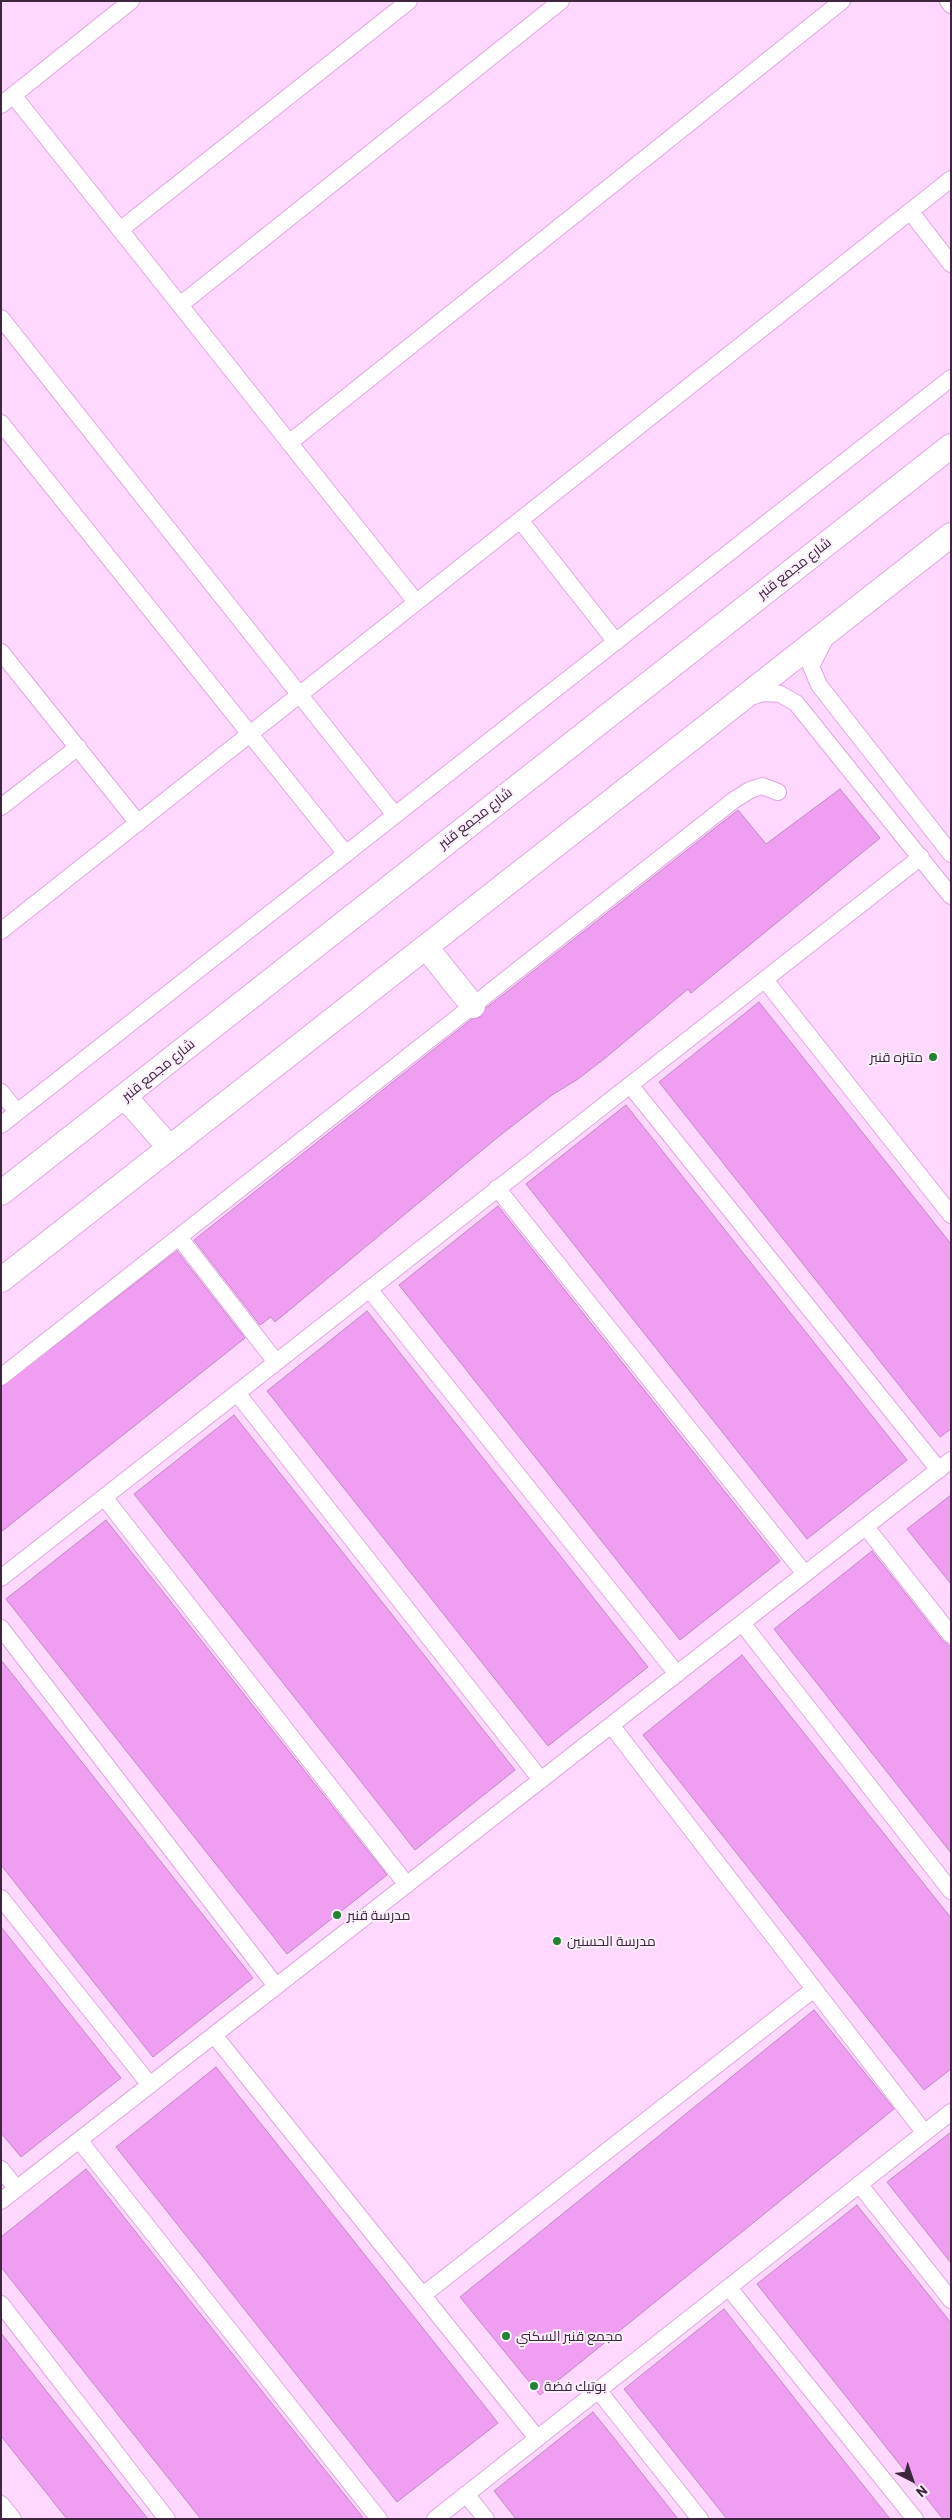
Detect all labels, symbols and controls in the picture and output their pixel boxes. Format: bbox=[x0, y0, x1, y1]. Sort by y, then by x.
street label: شارع مجمع قنبر bbox=[754, 534, 834, 602]
street label: شارع مجمع قنبر bbox=[435, 784, 515, 852]
street label: شارع مجمع قنبر bbox=[118, 1035, 198, 1105]
place label: متنزه قنبر bbox=[870, 1049, 923, 1065]
marker: متنزه قنبر bbox=[927, 1051, 939, 1063]
place label: مدرسة قنبر bbox=[347, 1907, 411, 1923]
marker: مدرسة قنبر bbox=[331, 1909, 343, 1921]
place label: مدرسة الحسنين bbox=[567, 1933, 656, 1949]
marker: مدرسة الحسنين bbox=[551, 1935, 563, 1947]
place label: مجمع قنبر السكني bbox=[516, 2328, 623, 2344]
marker: مجمع قنبر السكني bbox=[500, 2330, 512, 2342]
place label: بوتيك فضة bbox=[544, 2378, 606, 2394]
marker: بوتيك فضة bbox=[528, 2380, 540, 2392]
north arrow bbox=[887, 2455, 937, 2505]
text: N bbox=[913, 2482, 931, 2501]

